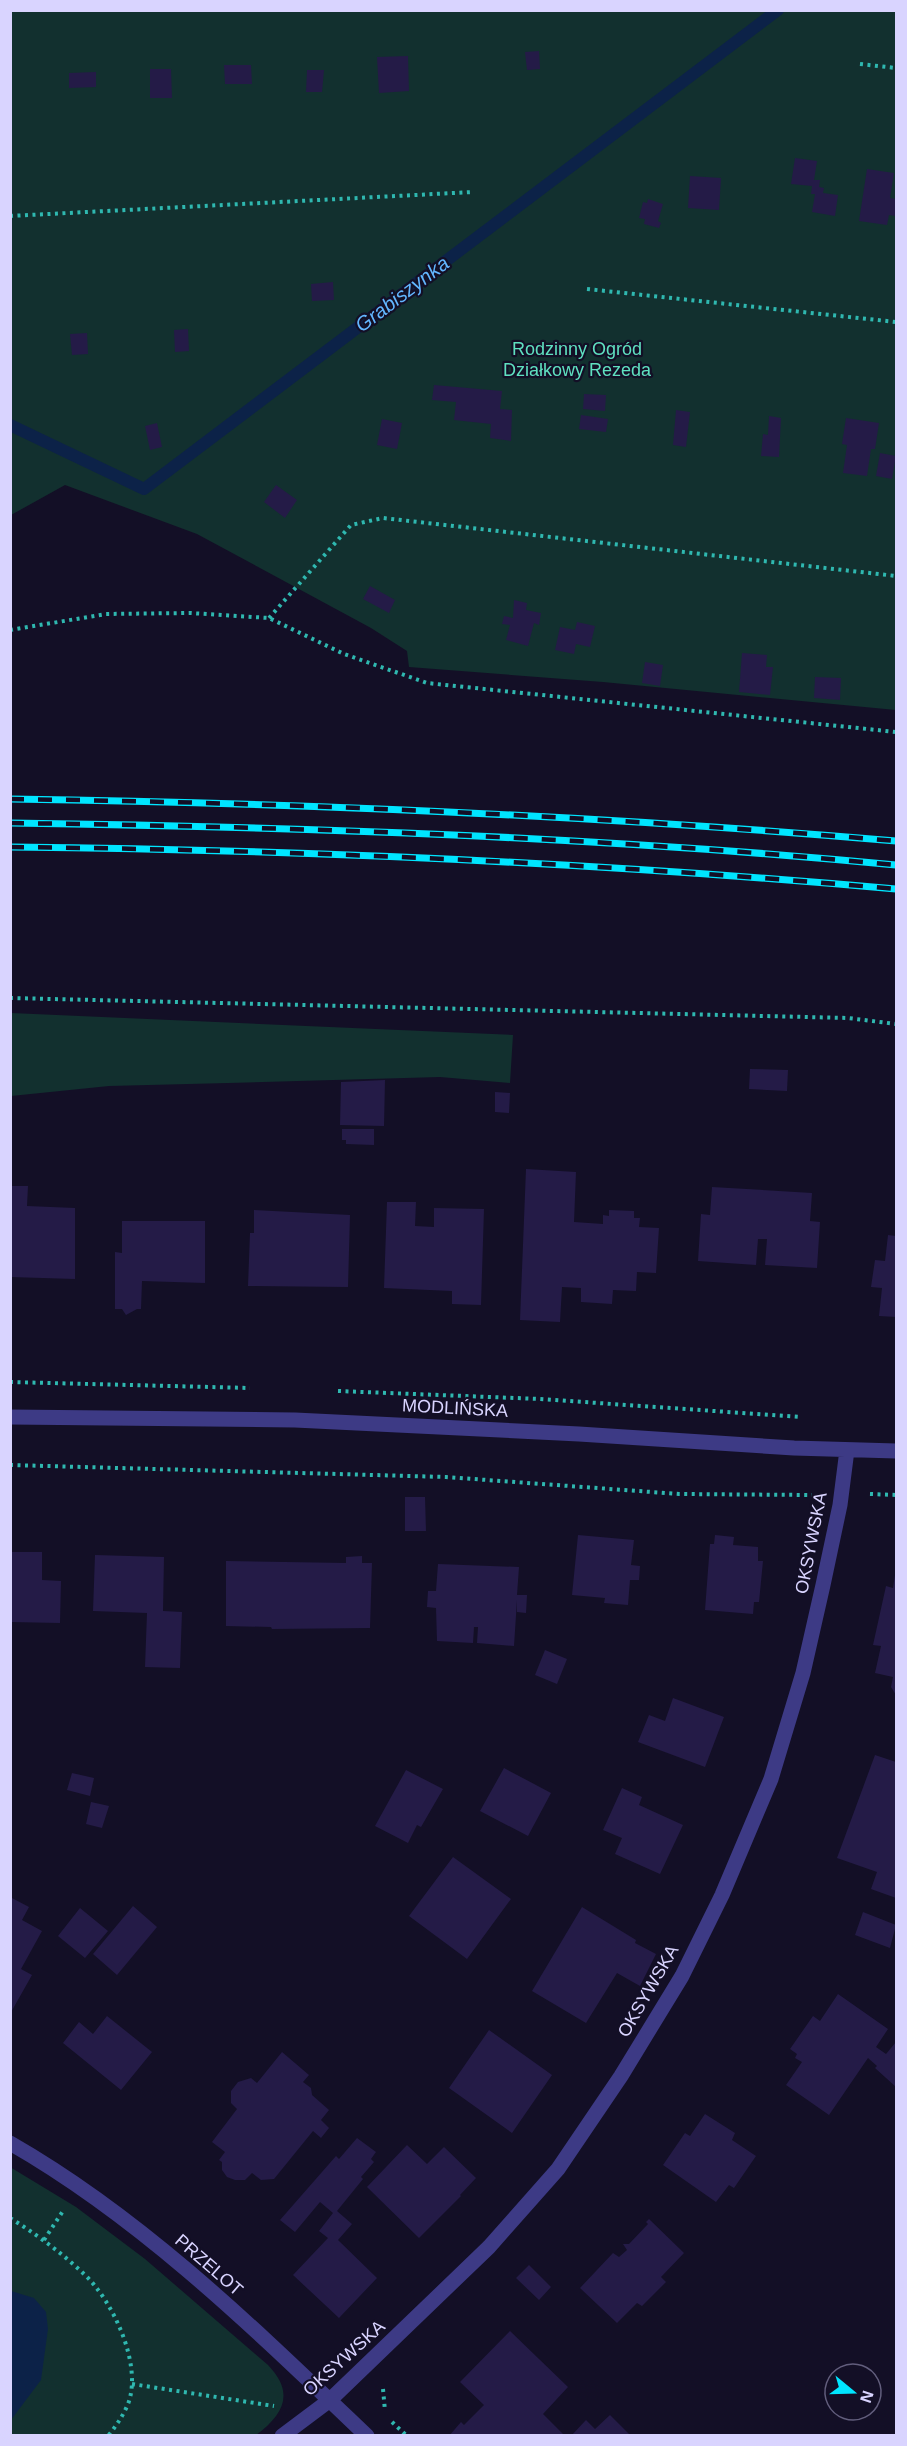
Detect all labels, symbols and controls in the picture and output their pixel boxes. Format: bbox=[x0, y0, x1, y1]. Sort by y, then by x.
water label: Grabiszynka bbox=[351, 252, 453, 336]
park label: Rodzinny Ogród Działkowy Rezeda bbox=[503, 339, 652, 380]
street label: MODLIŃSKA bbox=[402, 1395, 508, 1421]
street label: OKSYWSKA bbox=[791, 1491, 831, 1595]
street label: OKSYWSKA bbox=[614, 1941, 682, 2041]
street label: PRZELOT bbox=[171, 2230, 247, 2300]
street label: OKSYWSKA bbox=[299, 2316, 389, 2400]
north arrow bbox=[823, 2362, 883, 2422]
text: N bbox=[857, 2388, 877, 2405]

